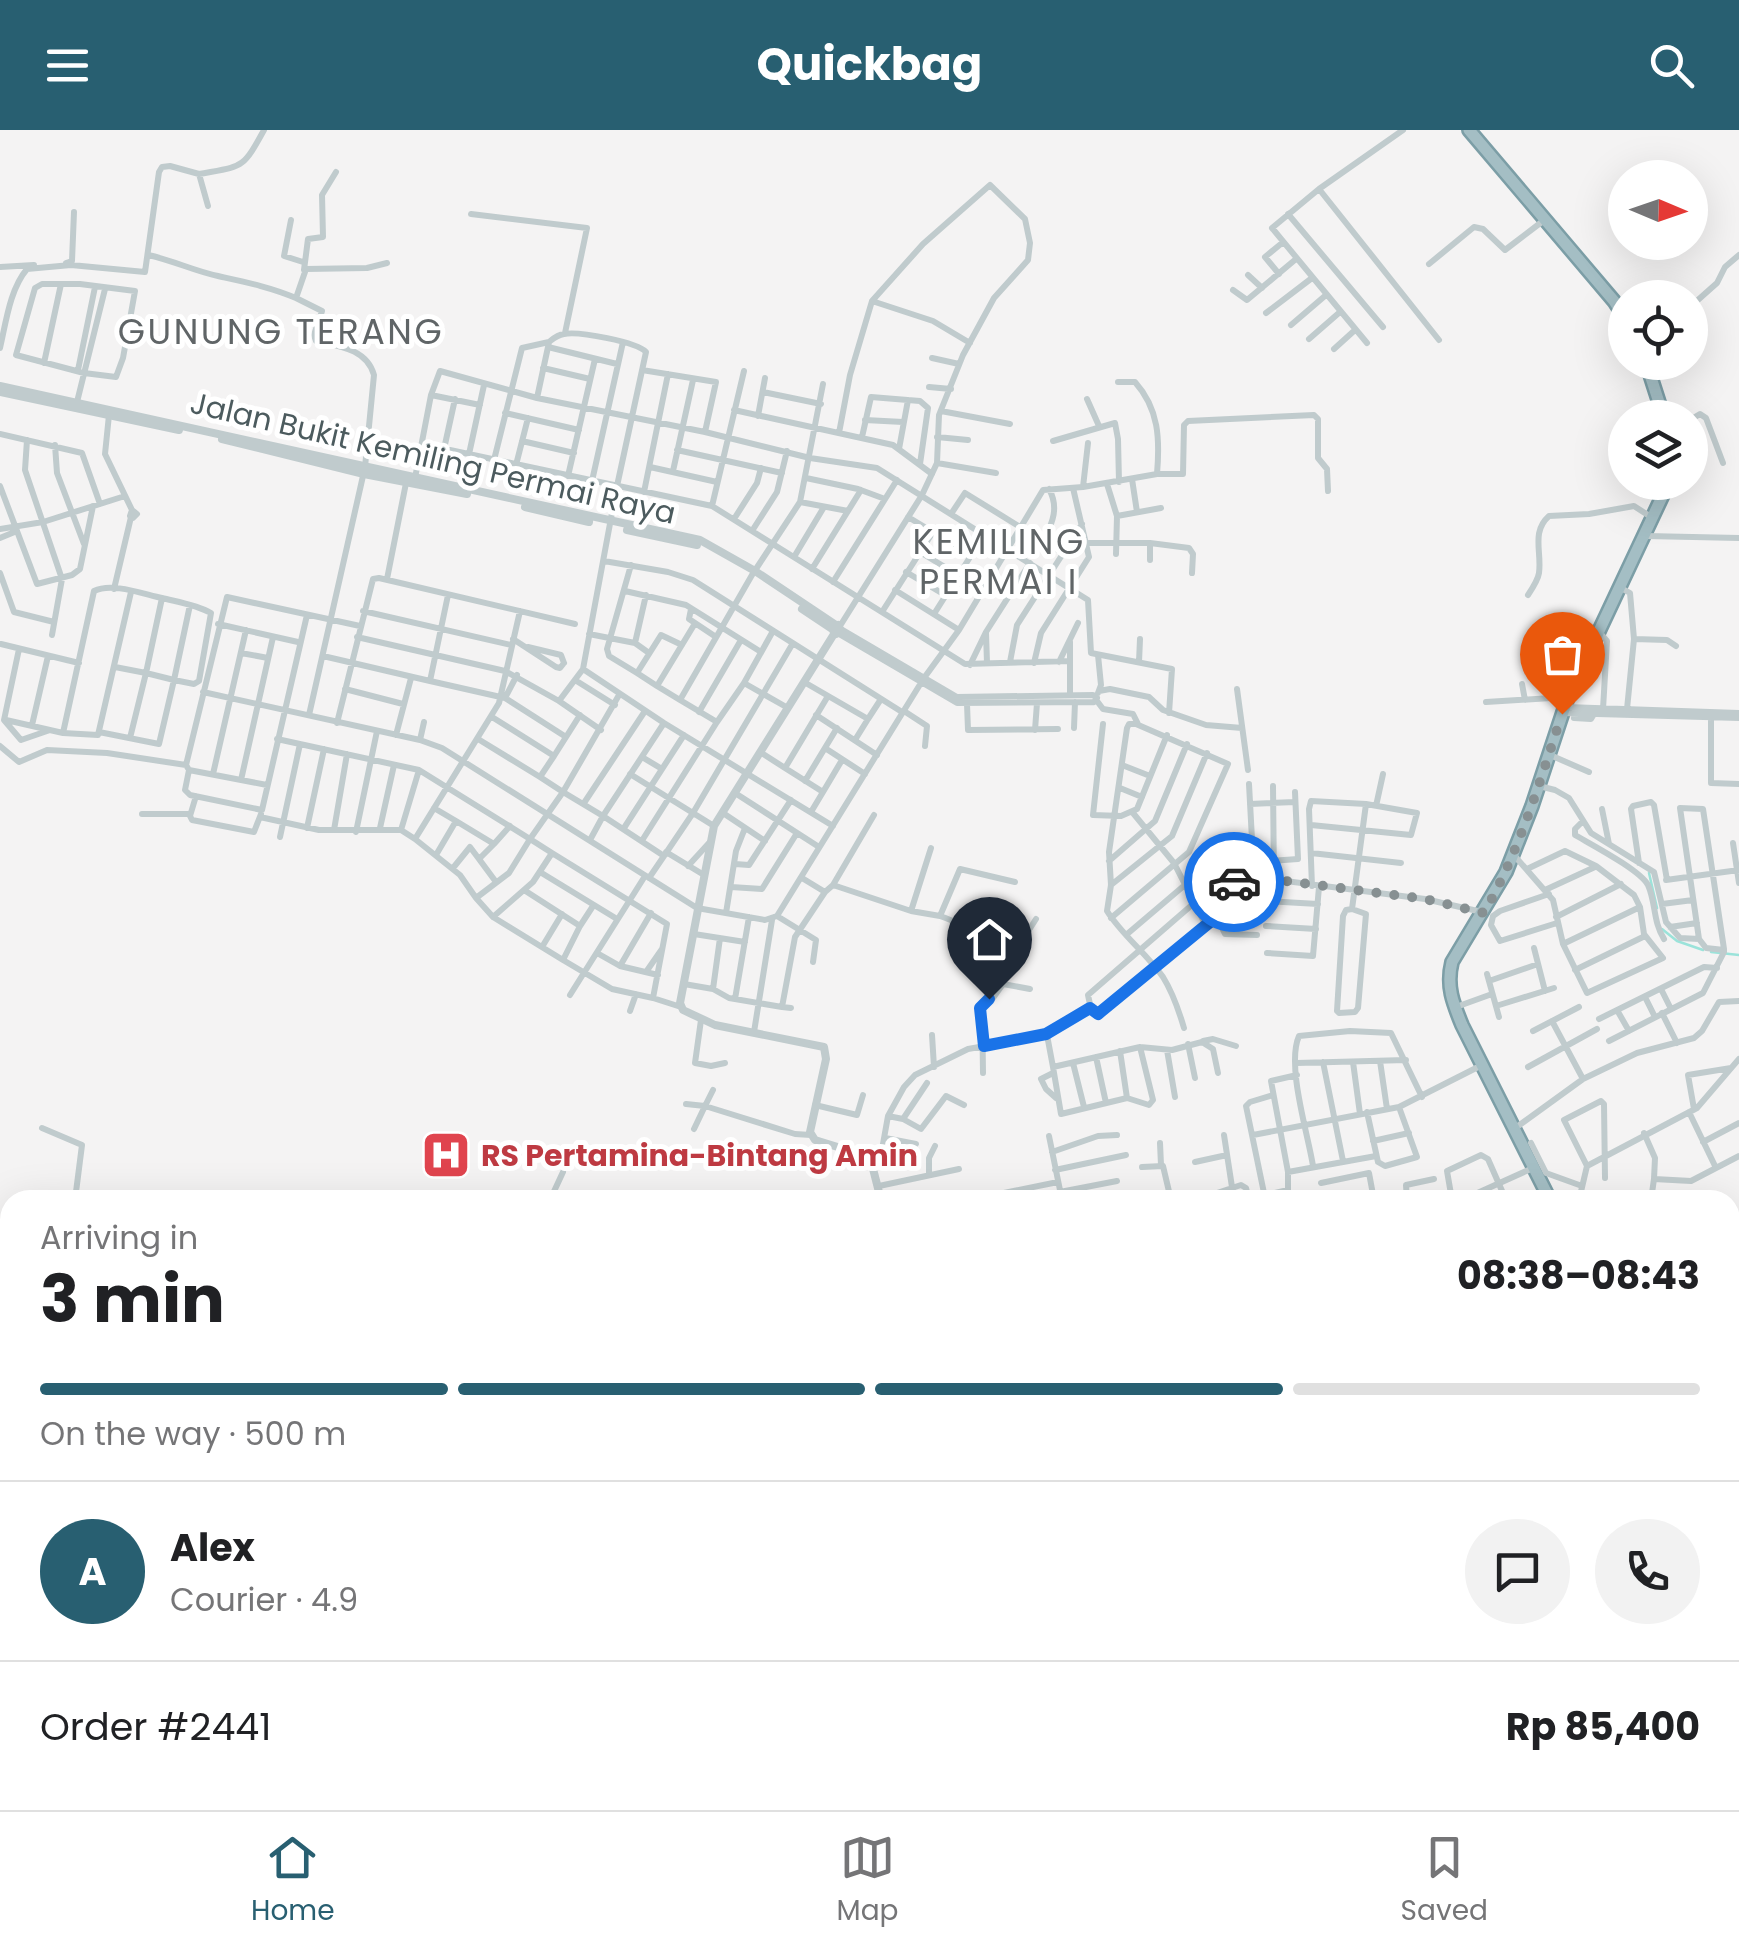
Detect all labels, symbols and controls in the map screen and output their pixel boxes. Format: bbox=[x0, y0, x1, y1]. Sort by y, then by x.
text: Quickbag bbox=[757, 33, 982, 96]
icon: menu bbox=[40, 38, 95, 93]
icon: search bbox=[1644, 38, 1699, 93]
north arrow bbox=[1608, 160, 1708, 260]
map controls bbox=[1608, 160, 1708, 500]
button: locate bbox=[1608, 280, 1708, 380]
district label: GUNUNG TERANG bbox=[118, 307, 444, 356]
street label: Jalan Bukit Kemiling Permai Raya bbox=[186, 381, 680, 535]
button: layers bbox=[1608, 400, 1708, 500]
district label: KEMILING PERMAI I bbox=[912, 517, 1086, 606]
pin bbox=[1520, 612, 1605, 715]
icon: bag bbox=[1535, 627, 1590, 682]
courier bbox=[1184, 832, 1284, 932]
icon: car bbox=[1207, 855, 1262, 910]
pin bbox=[947, 897, 1032, 1000]
icon: home bbox=[962, 912, 1017, 967]
hospital icon: RS Pertamina-Bintang Amin bbox=[420, 1129, 472, 1181]
place label: RS Pertamina-Bintang Amin bbox=[481, 1134, 918, 1177]
text: Arriving in bbox=[40, 1215, 198, 1260]
text: 08:38–08:43 bbox=[1457, 1249, 1700, 1302]
text: 3 min bbox=[40, 1254, 225, 1345]
text: On the way · 500 m bbox=[40, 1411, 346, 1456]
button: chat bbox=[1465, 1519, 1570, 1624]
button: phone bbox=[1595, 1519, 1700, 1624]
text: Alex bbox=[170, 1521, 255, 1574]
text: A bbox=[78, 1545, 107, 1598]
text: Courier · 4.9 bbox=[170, 1577, 358, 1622]
text: Order #2441 bbox=[40, 1700, 271, 1753]
text: Rp 85,400 bbox=[1506, 1700, 1700, 1753]
tab: Home bbox=[251, 1830, 335, 1932]
tab: Map bbox=[837, 1830, 899, 1932]
tab: Saved bbox=[1401, 1830, 1488, 1932]

